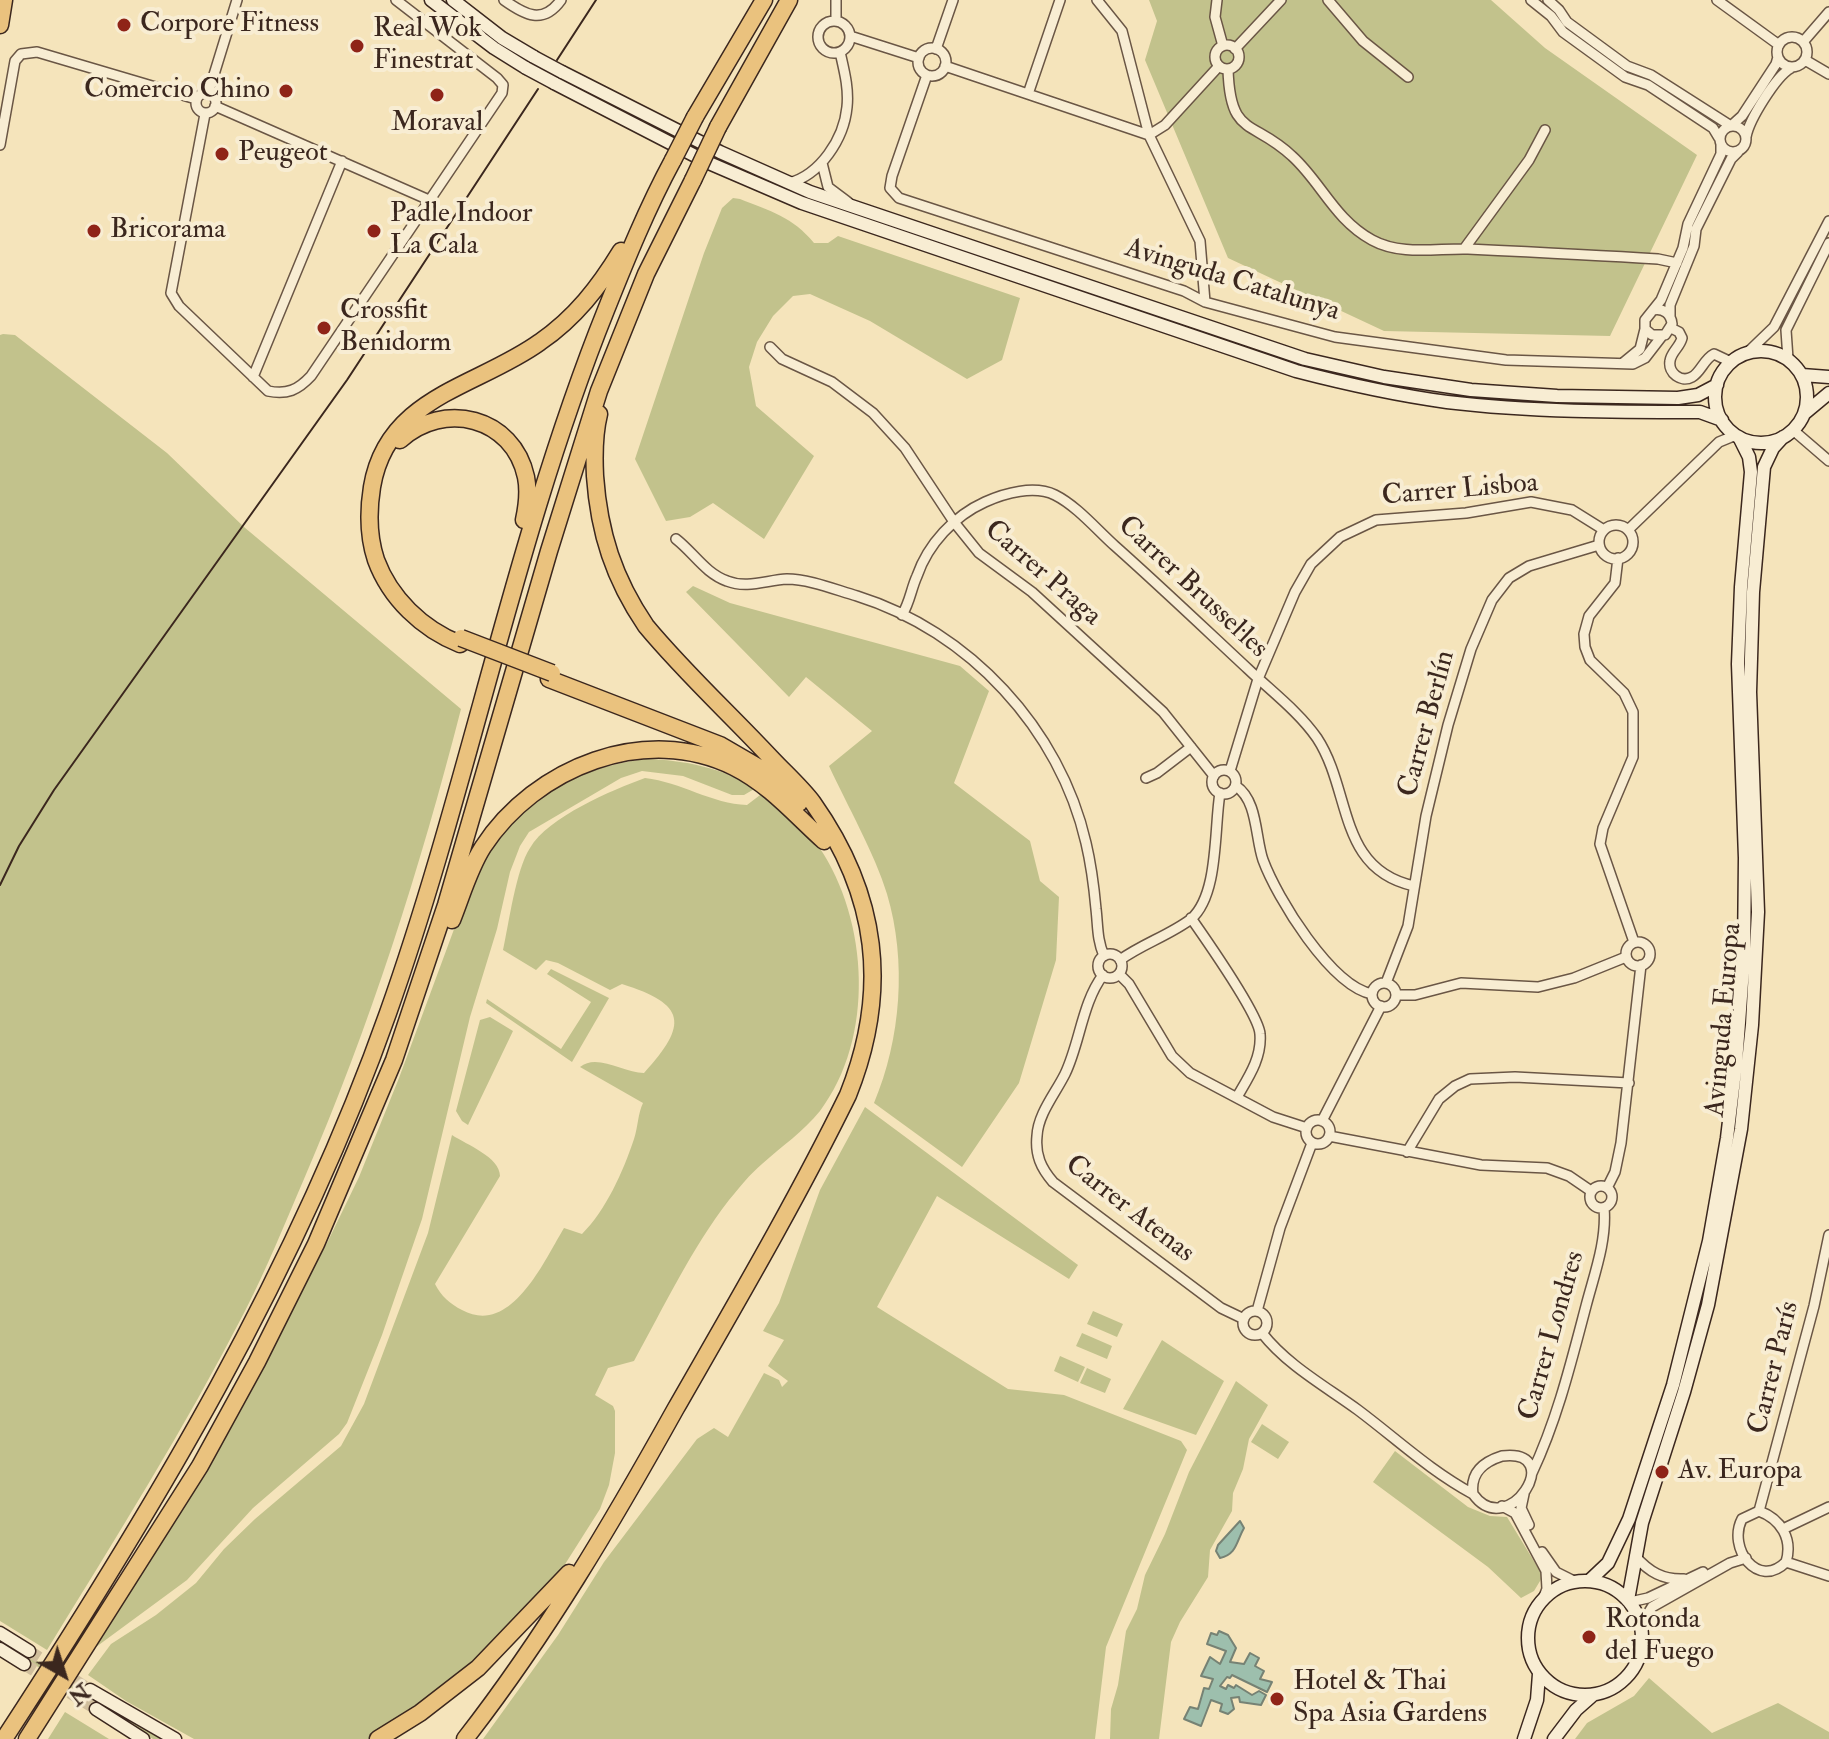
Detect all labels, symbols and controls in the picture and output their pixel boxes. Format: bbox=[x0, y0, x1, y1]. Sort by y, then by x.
place label: Corpore Fitness bbox=[140, 8, 319, 42]
place label: Real Wok Finestrat bbox=[373, 13, 482, 79]
marker: Corpore Fitness bbox=[115, 16, 133, 34]
marker: Real Wok Finestrat bbox=[348, 37, 366, 55]
place label: Comercio Chino bbox=[84, 74, 270, 108]
marker: Comercio Chino bbox=[277, 82, 295, 100]
marker: Moraval bbox=[428, 86, 446, 104]
place label: Moraval bbox=[391, 107, 483, 141]
place label: Peugeot bbox=[238, 137, 328, 171]
marker: Peugeot bbox=[213, 145, 231, 163]
place label: Padle Indoor La Cala bbox=[390, 198, 533, 264]
place label: Bricorama bbox=[110, 214, 226, 248]
marker: Bricorama bbox=[85, 222, 103, 240]
marker: Padle Indoor La Cala bbox=[365, 222, 383, 240]
street label: Avinguda Catalunya bbox=[1121, 232, 1343, 330]
place label: Crossfit Benidorm bbox=[340, 295, 451, 361]
marker: Crossfit Benidorm bbox=[315, 319, 333, 337]
street label: Carrer Lisboa bbox=[1380, 467, 1540, 515]
street label: Carrer Brussel·les bbox=[1110, 510, 1274, 666]
street label: Carrer Praga bbox=[977, 514, 1107, 634]
street label: Carrer Berlín bbox=[1392, 647, 1464, 801]
street label: Avinguda Europa bbox=[1700, 921, 1750, 1119]
street label: Carrer Atenas bbox=[1058, 1149, 1200, 1271]
street label: Carrer Londres bbox=[1513, 1248, 1593, 1424]
street label: Carrer París bbox=[1742, 1298, 1808, 1438]
place label: Av. Europa bbox=[1678, 1455, 1802, 1489]
marker: Av. Europa bbox=[1653, 1463, 1671, 1481]
place label: Rotonda del Fuego bbox=[1605, 1604, 1714, 1670]
marker: Rotonda del Fuego bbox=[1580, 1628, 1598, 1646]
north arrow bbox=[24, 1635, 104, 1715]
place label: Hotel & Thai Spa Asia Gardens bbox=[1293, 1666, 1487, 1732]
text: N bbox=[63, 1677, 96, 1711]
marker: Hotel & Thai Spa Asia Gardens bbox=[1268, 1690, 1286, 1708]

